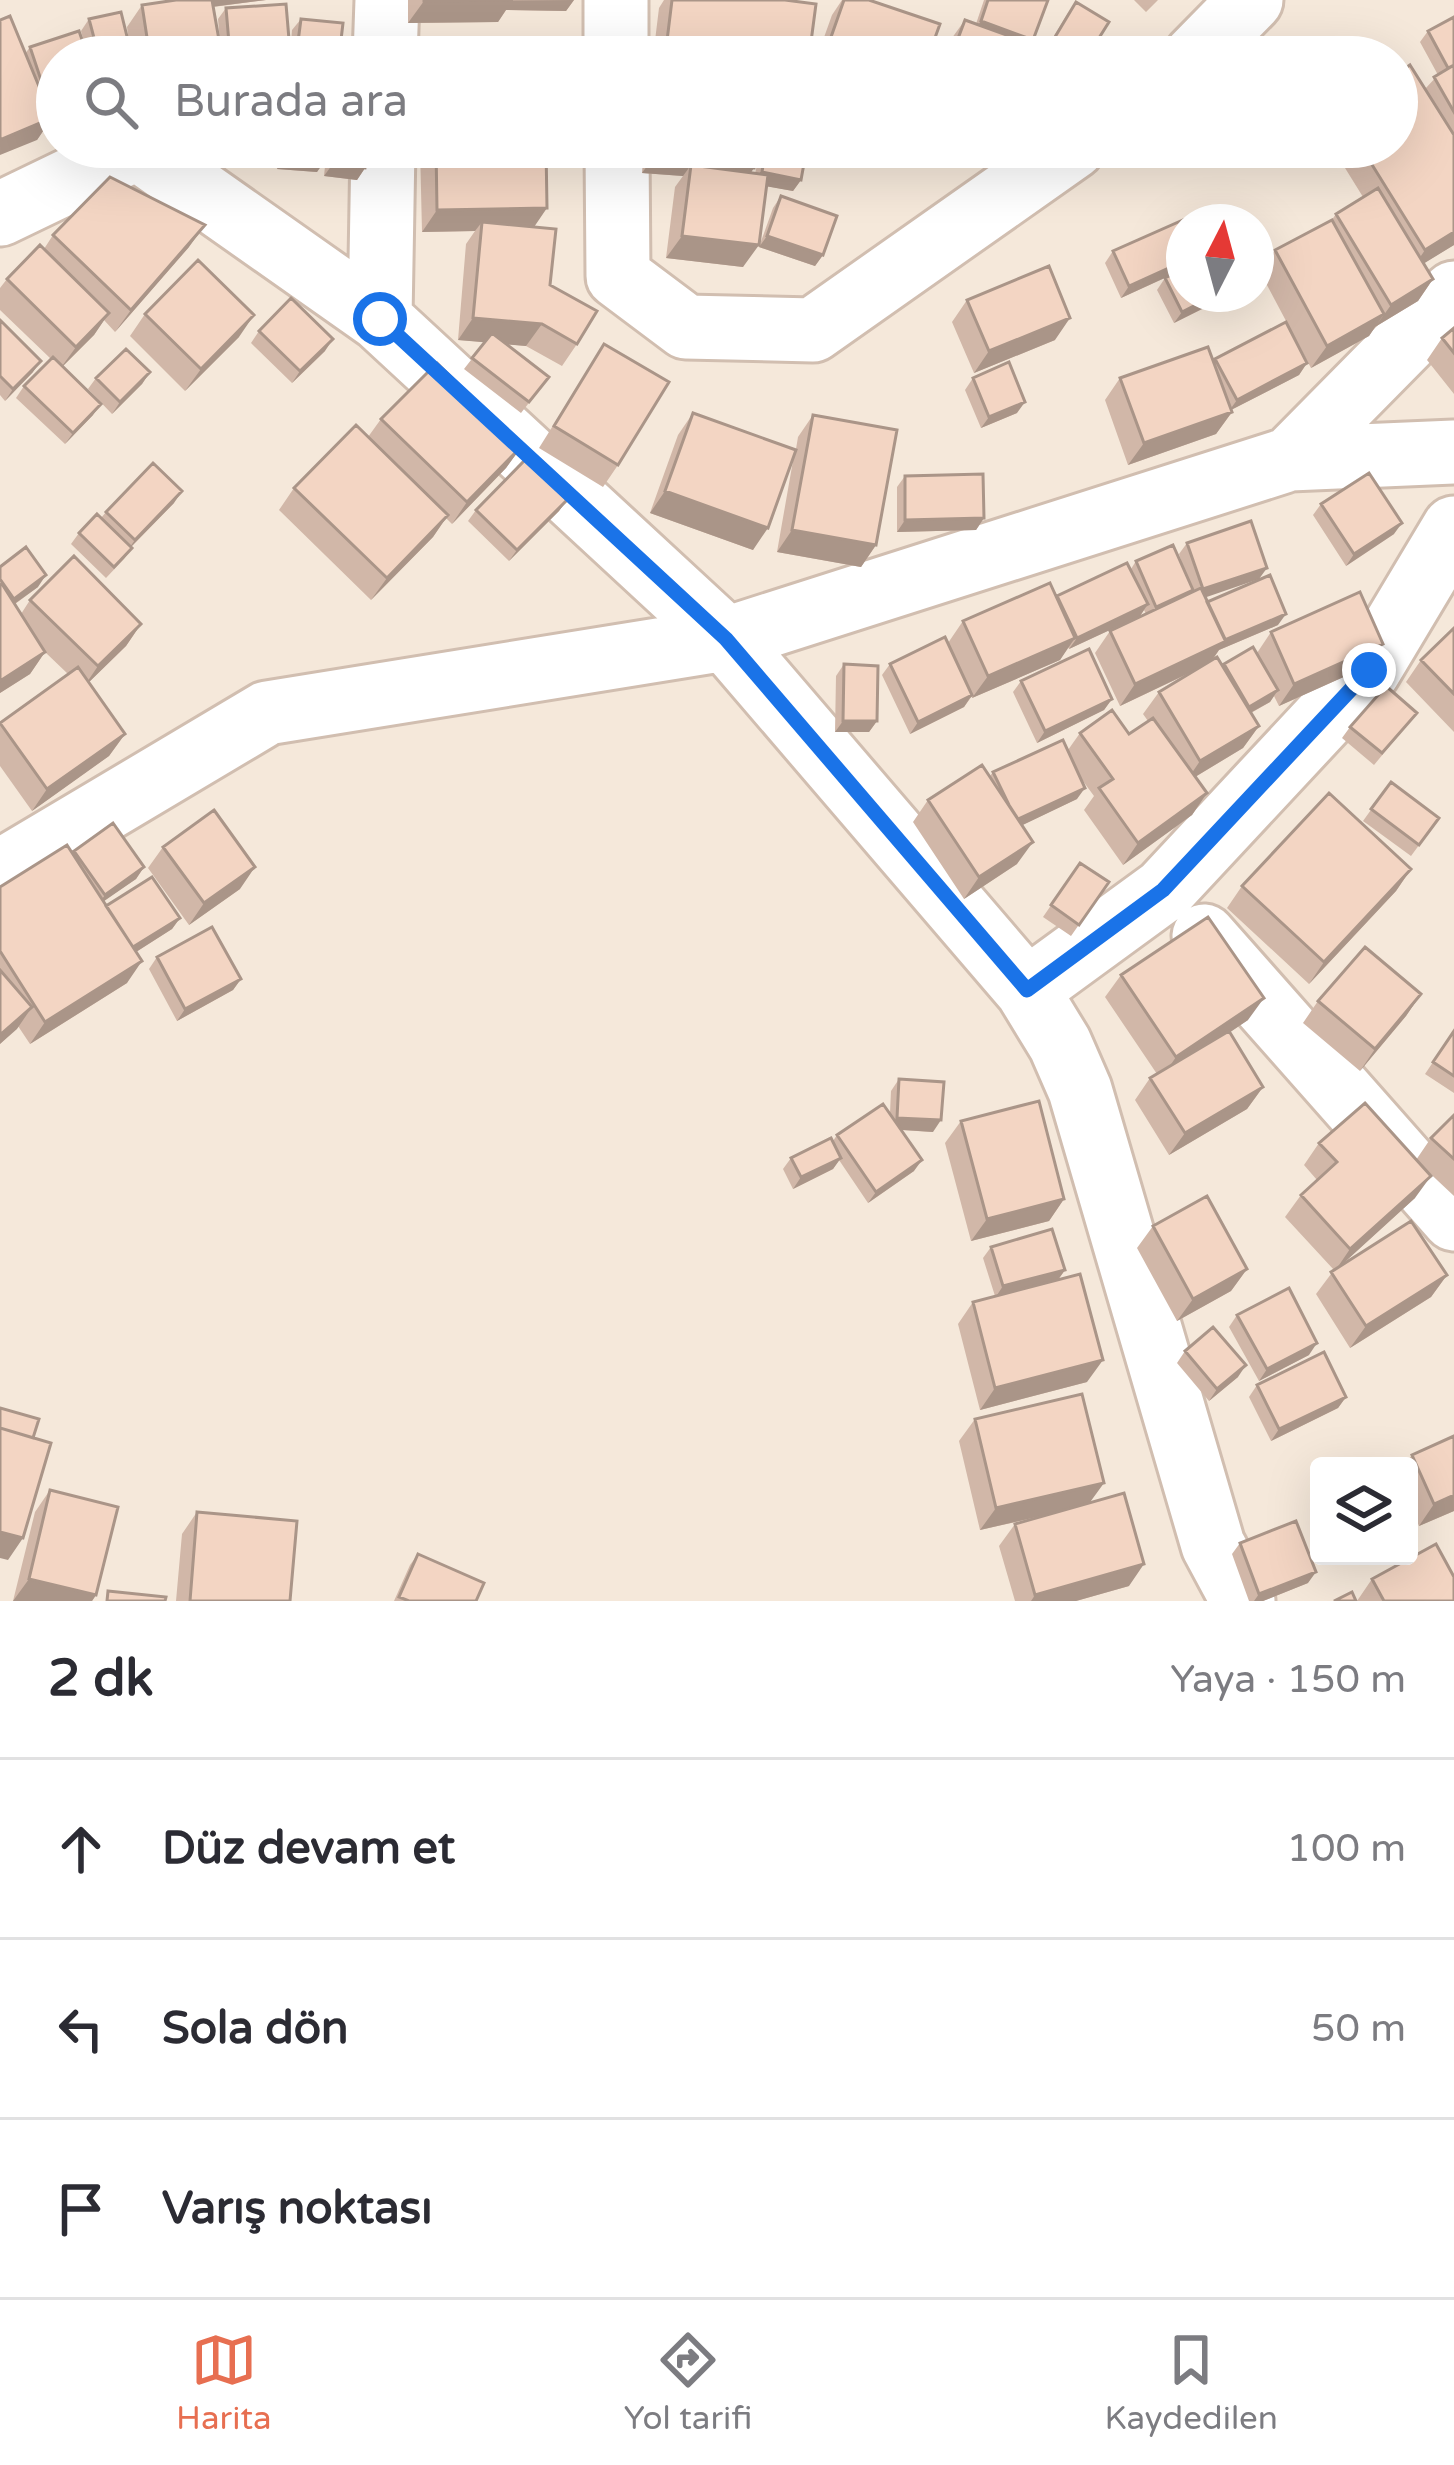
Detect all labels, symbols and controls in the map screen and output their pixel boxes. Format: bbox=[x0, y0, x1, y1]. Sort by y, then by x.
search box bbox=[36, 36, 1418, 168]
icon: search bbox=[78, 69, 144, 135]
text: Burada ara bbox=[174, 75, 408, 129]
north arrow bbox=[1166, 204, 1274, 312]
route start bbox=[353, 292, 407, 346]
route end bbox=[1342, 643, 1396, 697]
map controls bbox=[1310, 1457, 1418, 1565]
button: layers bbox=[1310, 1457, 1418, 1565]
text: 2 dk bbox=[48, 1648, 153, 1710]
text: Yaya · 150 m bbox=[1170, 1656, 1406, 1703]
icon: ahead bbox=[48, 1816, 114, 1882]
text: Düz devam et bbox=[162, 1822, 455, 1876]
text: 100 m bbox=[1287, 1825, 1406, 1872]
icon: left bbox=[48, 1996, 114, 2062]
text: Sola dön bbox=[162, 2002, 348, 2056]
text: 50 m bbox=[1311, 2005, 1406, 2052]
icon: arrive bbox=[48, 2176, 114, 2242]
text: Varış noktası bbox=[162, 2182, 432, 2236]
tab: Harita bbox=[176, 2327, 272, 2438]
tab: Yol tarifi bbox=[624, 2327, 752, 2438]
tab: Kaydedilen bbox=[1105, 2327, 1278, 2438]

